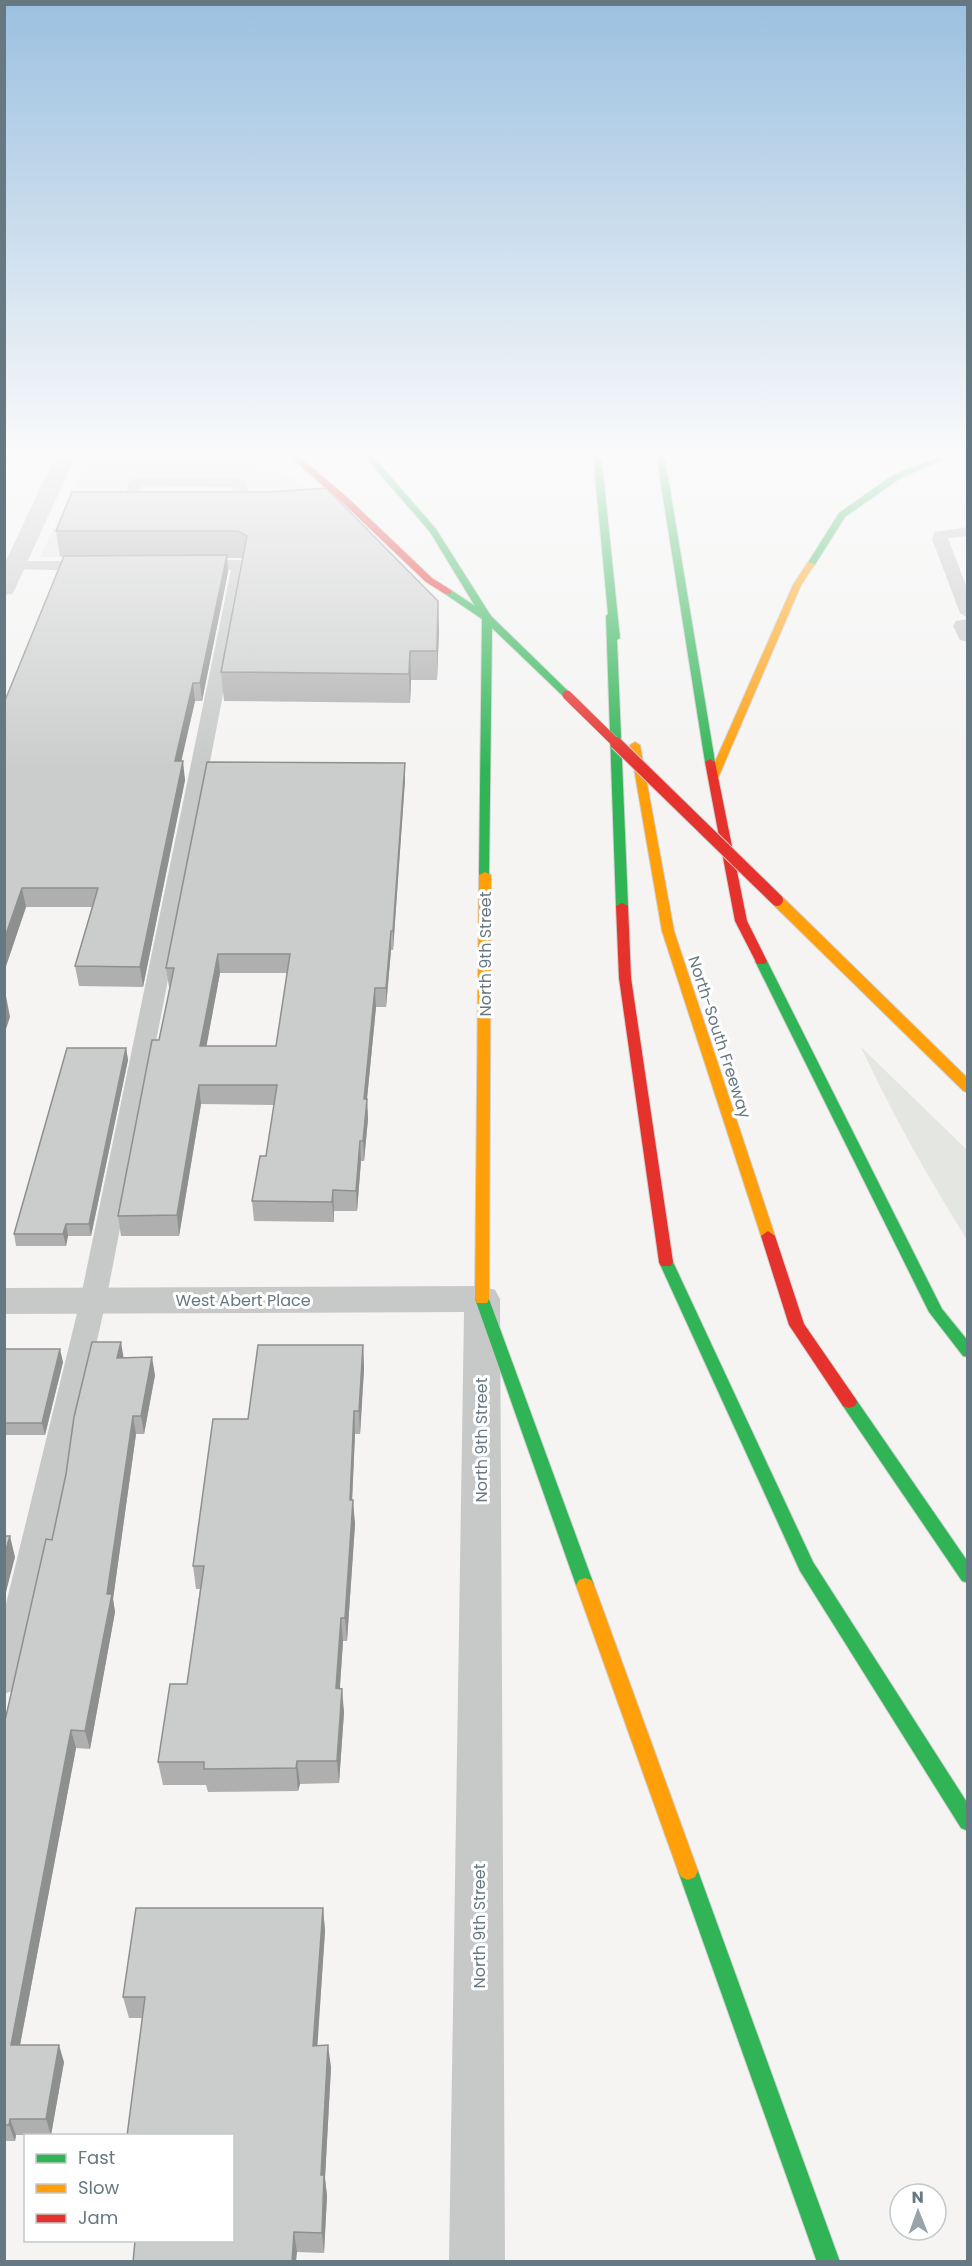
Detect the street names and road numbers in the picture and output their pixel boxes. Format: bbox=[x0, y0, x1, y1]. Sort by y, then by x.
street label: North 9th Street bbox=[474, 891, 497, 1017]
street label: North-South Freeway bbox=[682, 953, 757, 1121]
street label: West Abert Place bbox=[175, 1289, 311, 1312]
street label: North 9th Street bbox=[470, 1377, 493, 1503]
street label: North 9th Street bbox=[468, 1863, 491, 1989]

